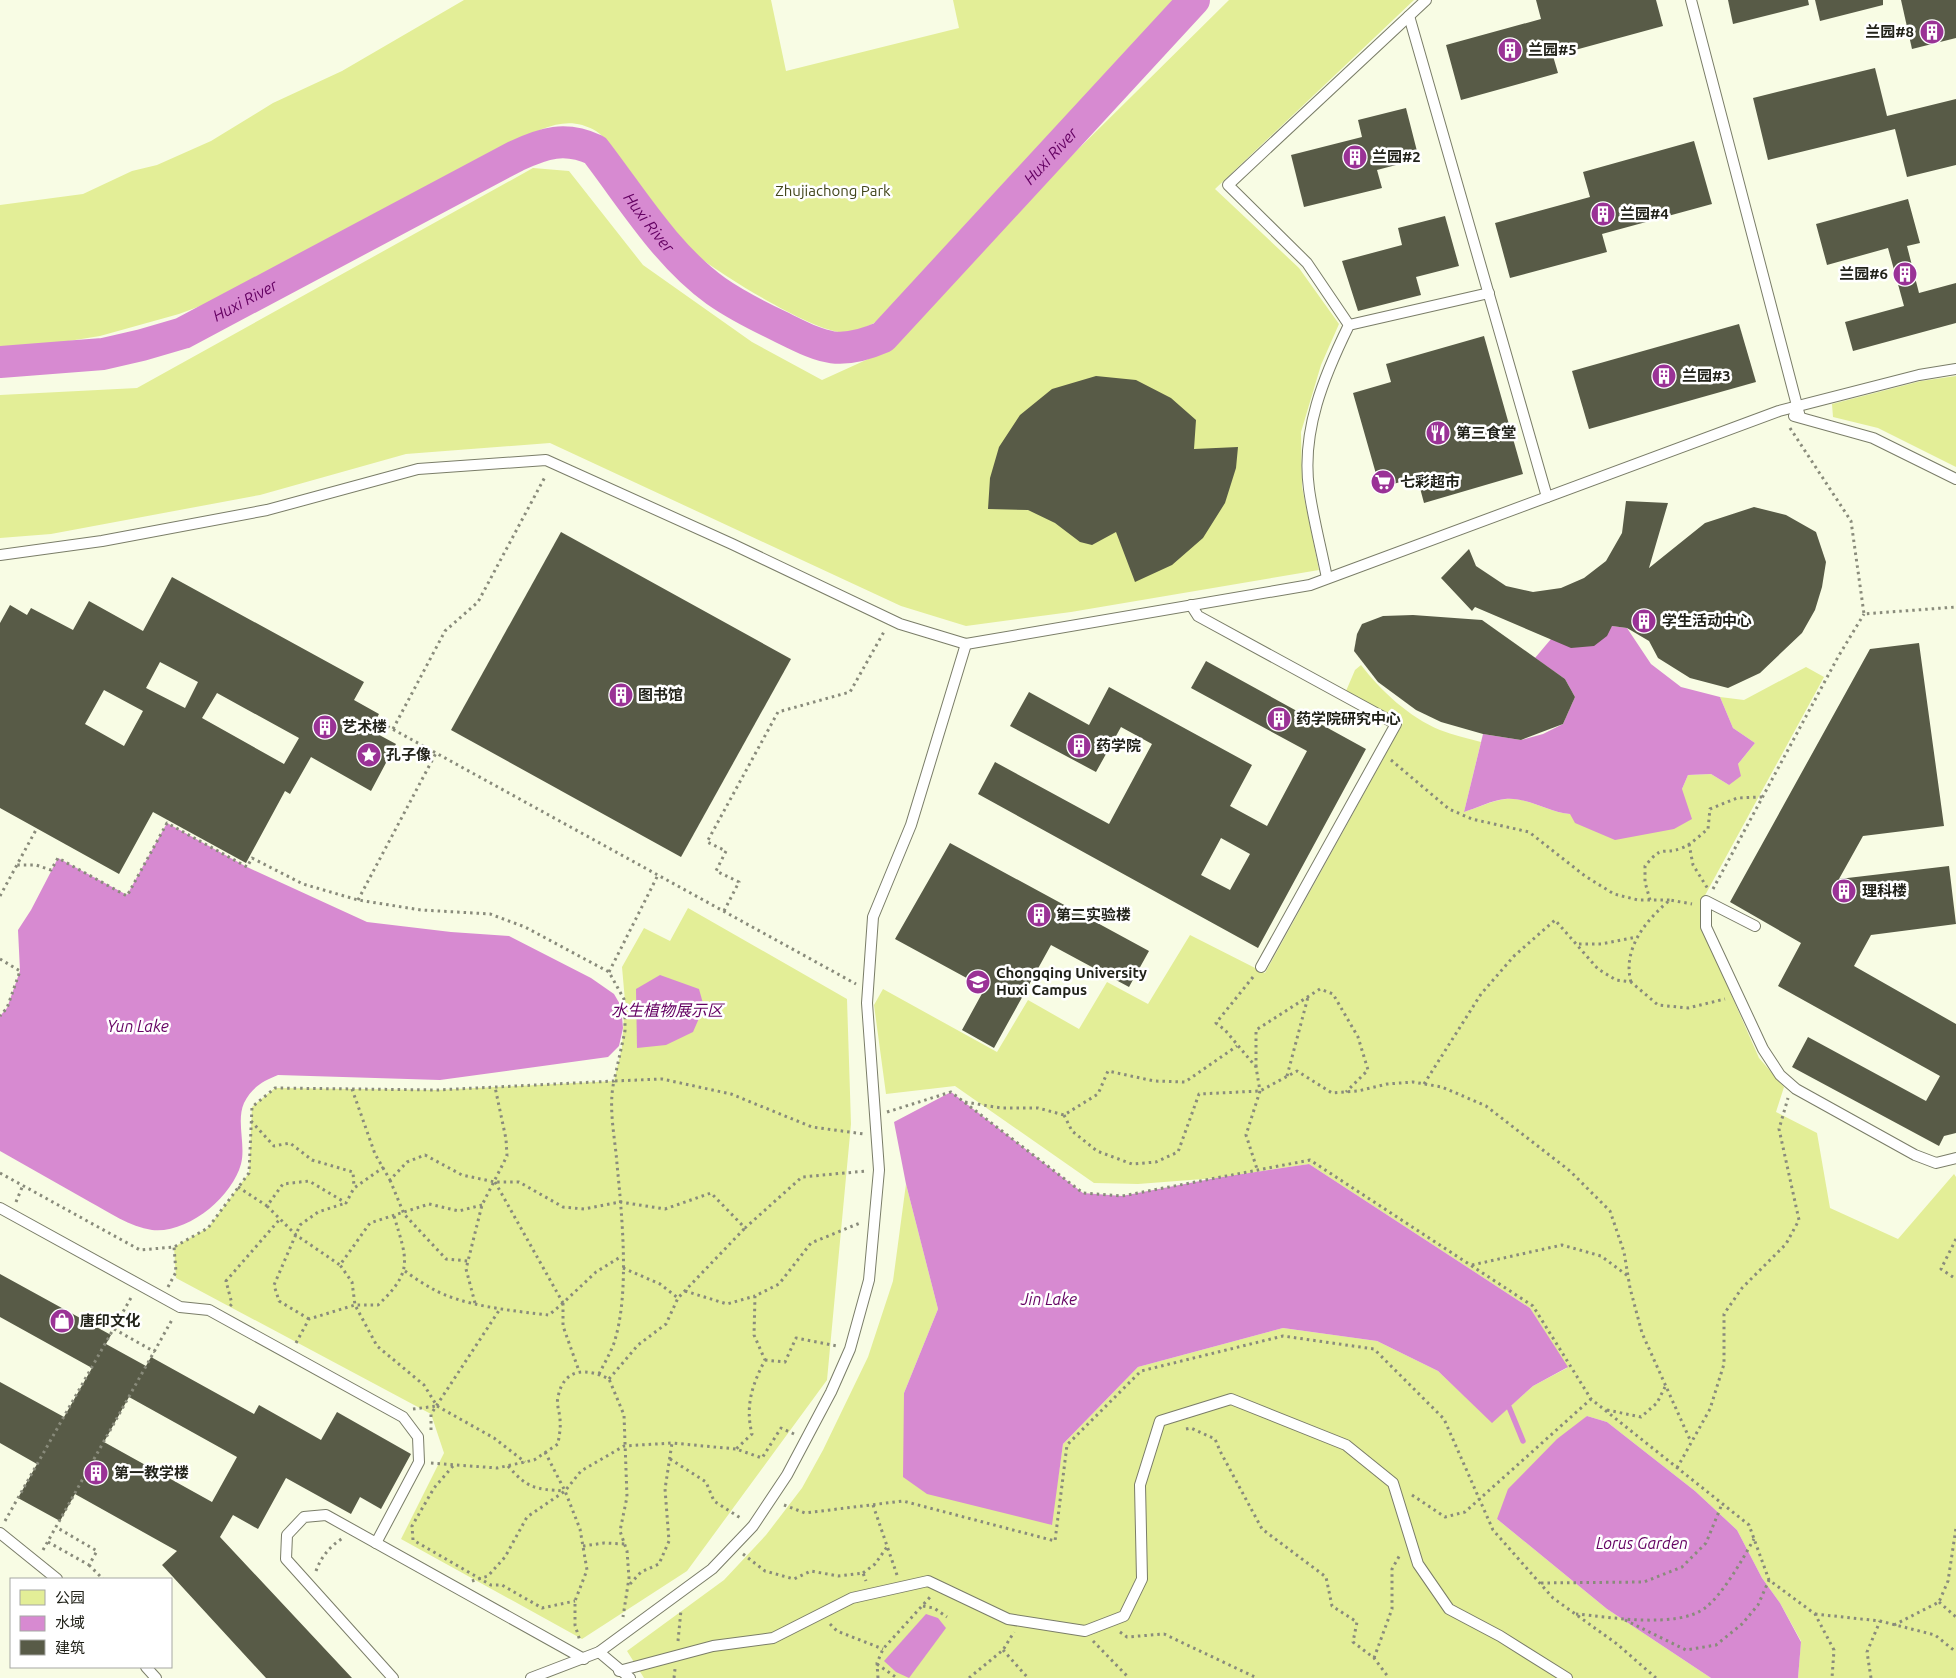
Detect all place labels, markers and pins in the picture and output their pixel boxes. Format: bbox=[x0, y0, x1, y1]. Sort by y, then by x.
building icon: 兰园#8 bbox=[1919, 19, 1945, 45]
place label: 兰园#8 bbox=[1865, 23, 1914, 40]
building icon: 兰园#5 bbox=[1497, 37, 1523, 63]
place label: 兰园#5 bbox=[1528, 41, 1577, 58]
building icon: 兰园#2 bbox=[1342, 144, 1368, 170]
place label: 兰园#2 bbox=[1372, 148, 1421, 165]
building icon: 兰园#4 bbox=[1590, 201, 1616, 227]
place label: 兰园#4 bbox=[1620, 205, 1669, 222]
building icon: 兰园#6 bbox=[1892, 261, 1918, 287]
place label: 兰园#6 bbox=[1839, 265, 1888, 282]
building icon: 兰园#3 bbox=[1651, 363, 1677, 389]
place label: 兰园#3 bbox=[1682, 367, 1731, 384]
restaurant icon: 第三食堂 bbox=[1425, 420, 1451, 446]
place label: 第三食堂 bbox=[1456, 424, 1516, 441]
supermarket icon: 七彩超市 bbox=[1370, 469, 1396, 495]
place label: 七彩超市 bbox=[1400, 473, 1460, 490]
building icon: 学生活动中心 bbox=[1631, 608, 1657, 634]
place label: 学生活动中心 bbox=[1662, 612, 1752, 629]
building icon: 图书馆 bbox=[608, 682, 634, 708]
place label: 图书馆 bbox=[638, 686, 683, 703]
building icon: 药学院研究中心 bbox=[1266, 706, 1292, 732]
place label: 药学院研究中心 bbox=[1296, 710, 1401, 727]
building icon: 艺术楼 bbox=[312, 714, 338, 740]
place label: 艺术楼 bbox=[342, 718, 387, 735]
building icon: 药学院 bbox=[1066, 733, 1092, 759]
place label: 药学院 bbox=[1096, 737, 1141, 754]
place icon: 孔子像 bbox=[356, 742, 382, 768]
place label: 孔子像 bbox=[386, 746, 431, 763]
building icon: 理科楼 bbox=[1831, 878, 1857, 904]
place label: 理科楼 bbox=[1862, 882, 1907, 899]
building icon: 第二实验楼 bbox=[1026, 902, 1052, 928]
place label: 第二实验楼 bbox=[1056, 906, 1131, 923]
place label: Chongqing University Huxi Campus bbox=[996, 964, 1147, 998]
school or university icon: Chongqing University Huxi Campus bbox=[965, 969, 991, 995]
shop icon: 唐印文化 bbox=[49, 1308, 75, 1334]
place label: 唐印文化 bbox=[80, 1312, 140, 1329]
building icon: 第一教学楼 bbox=[83, 1460, 109, 1486]
place label: 第一教学楼 bbox=[114, 1464, 189, 1481]

